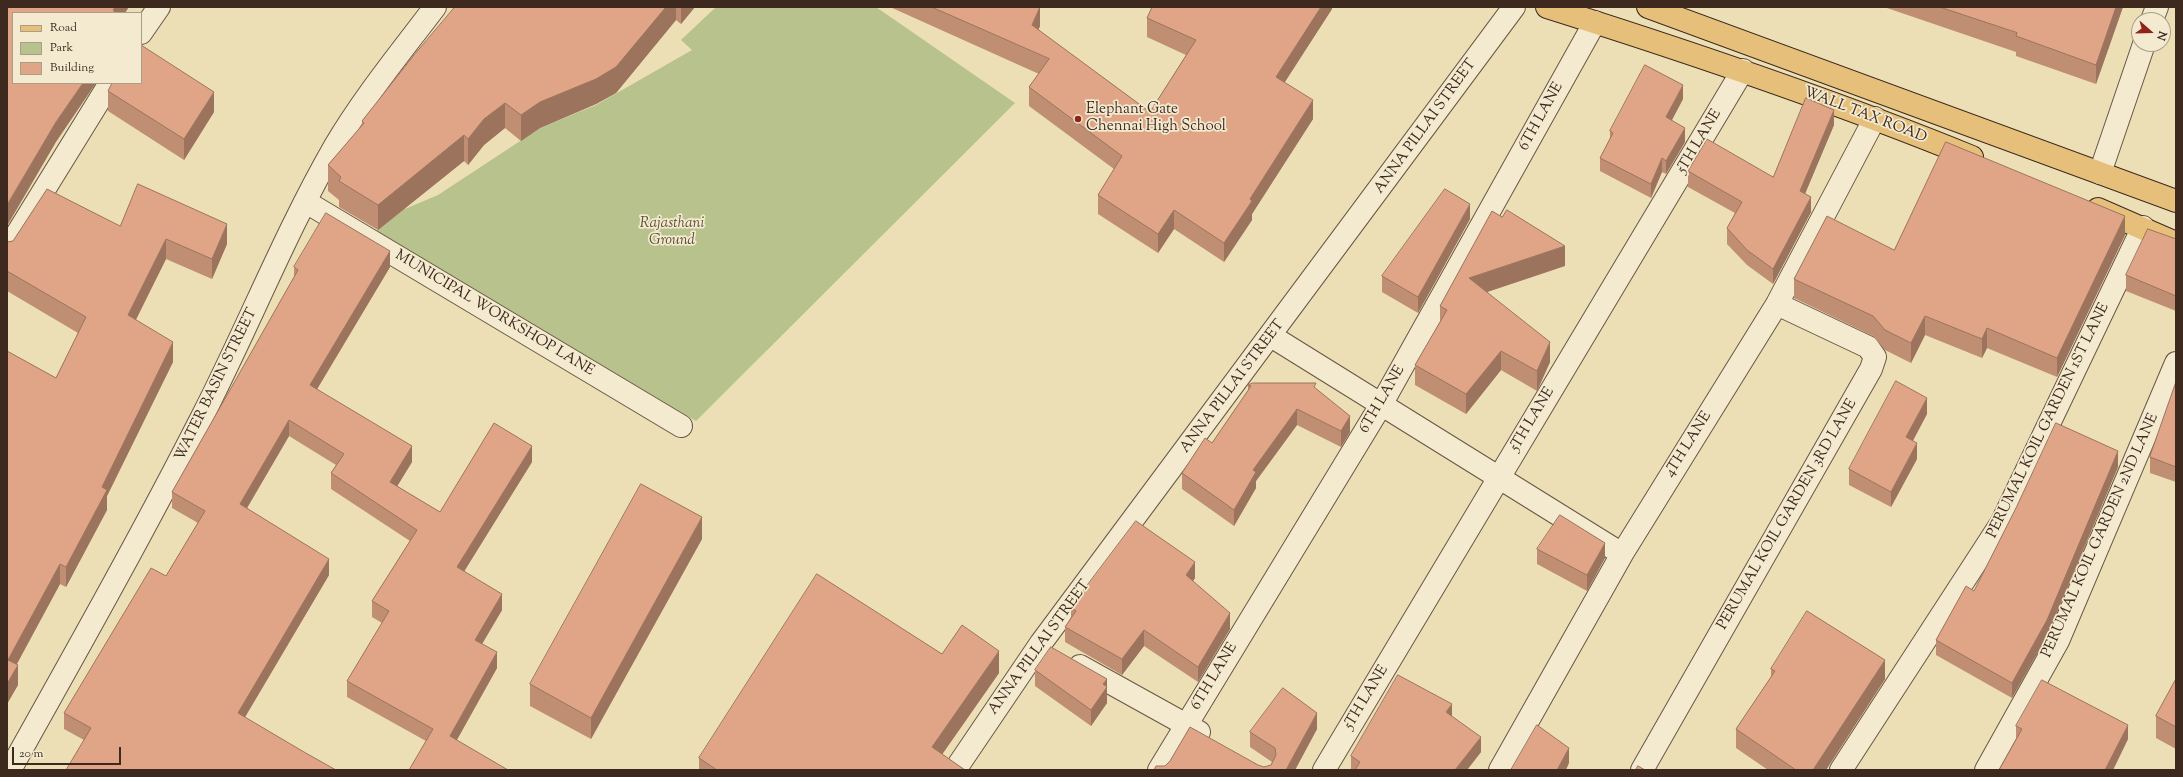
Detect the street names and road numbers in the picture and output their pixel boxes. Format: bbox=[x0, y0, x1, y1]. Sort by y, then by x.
street label: ANNA PILLAI STREET bbox=[1371, 56, 1481, 198]
street label: 6TH LANE bbox=[1516, 80, 1568, 154]
street label: WALL TAX ROAD bbox=[1801, 84, 1929, 148]
street label: 5TH LANE bbox=[1674, 107, 1726, 177]
street label: MUNICIPAL WORKSHOP LANE bbox=[391, 247, 597, 381]
street label: PERUMAL KOIL GARDEN 1ST LANE bbox=[1984, 300, 2114, 542]
street label: WATER BASIN STREET bbox=[172, 306, 262, 464]
street label: ANNA PILLAI STREET bbox=[1177, 317, 1289, 457]
street label: 6TH LANE bbox=[1356, 363, 1410, 437]
street label: 5TH LANE bbox=[1507, 385, 1559, 455]
street label: PERUMAL KOIL GARDEN 3RD LANE bbox=[1714, 396, 1862, 634]
street label: 4TH LANE bbox=[1662, 409, 1716, 481]
street label: PERUMAL KOIL GARDEN 2ND LANE bbox=[2039, 411, 2163, 661]
street label: ANNA PILLAI STREET bbox=[985, 577, 1095, 719]
street label: 6TH LANE bbox=[1188, 640, 1242, 714]
street label: 5TH LANE bbox=[1341, 663, 1393, 733]

